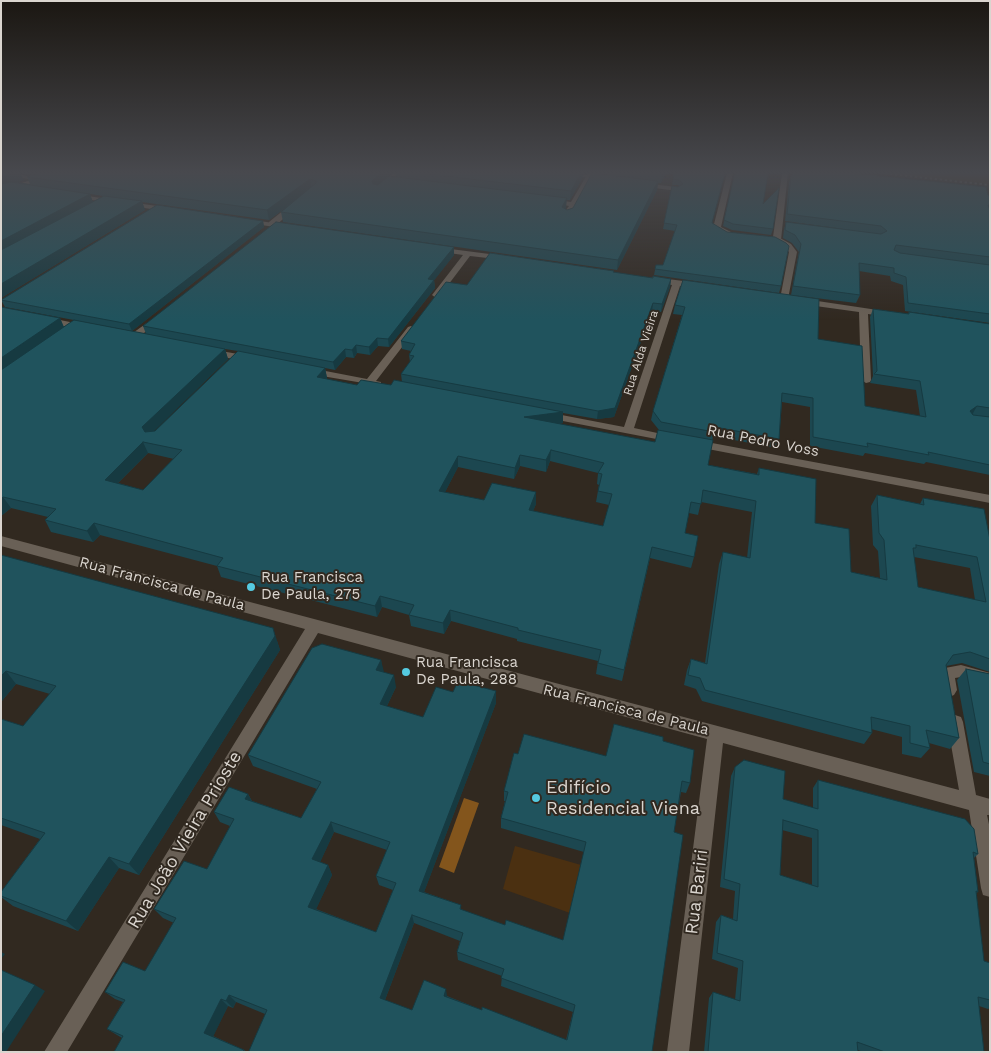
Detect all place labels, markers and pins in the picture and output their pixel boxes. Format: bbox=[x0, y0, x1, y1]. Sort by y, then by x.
place label: Rua Francisca De Paula, 275 bbox=[261, 569, 363, 604]
marker: Rua Francisca De Paula, 275 bbox=[245, 581, 257, 593]
place label: Rua Francisca De Paula, 288 bbox=[416, 654, 518, 689]
marker: Rua Francisca De Paula, 288 bbox=[400, 666, 412, 678]
place label: Edifício Residencial Viena bbox=[546, 777, 700, 820]
marker: Edifício Residencial Viena bbox=[530, 792, 542, 804]

